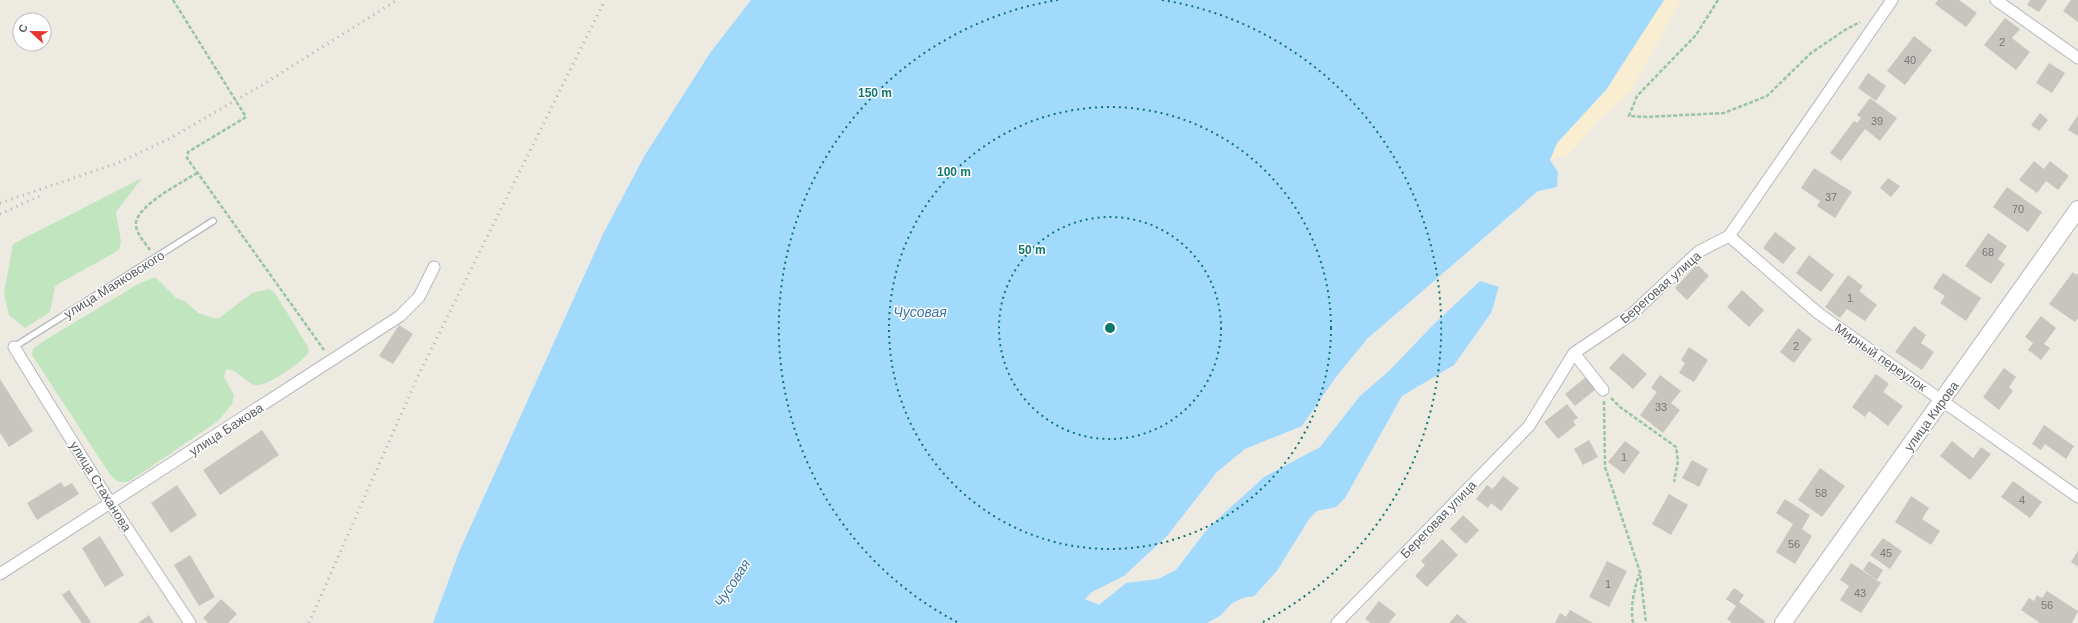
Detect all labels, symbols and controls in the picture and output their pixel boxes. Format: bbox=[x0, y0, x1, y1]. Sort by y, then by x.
north arrow bbox=[12, 12, 52, 52]
text: С bbox=[16, 22, 30, 34]
house number: 2 bbox=[1999, 36, 2005, 48]
house number: 40 bbox=[1904, 54, 1916, 66]
text: 150 m bbox=[858, 86, 892, 100]
house number: 39 bbox=[1871, 115, 1883, 127]
text: 100 m bbox=[937, 165, 971, 179]
house number: 37 bbox=[1825, 191, 1837, 203]
house number: 70 bbox=[2012, 203, 2024, 215]
text: 50 m bbox=[1018, 243, 1046, 257]
house number: 68 bbox=[1982, 246, 1994, 258]
street label: улица Маяковского bbox=[61, 247, 167, 321]
street label: Береговая улица bbox=[1617, 248, 1704, 327]
house number: 1 bbox=[1847, 292, 1853, 304]
water label: Чусовая bbox=[893, 304, 947, 320]
street label: Мирный переулок bbox=[1832, 320, 1930, 395]
centre of rings bbox=[1103, 321, 1117, 335]
house number: 2 bbox=[1793, 340, 1799, 352]
street label: улица Кирова bbox=[1901, 378, 1962, 454]
street label: улица Бажова bbox=[187, 400, 267, 459]
house number: 33 bbox=[1655, 401, 1667, 413]
street label: улица Стаханова bbox=[67, 438, 135, 535]
house number: 1 bbox=[1621, 451, 1627, 463]
street label: Береговая улица bbox=[1397, 477, 1480, 561]
house number: 58 bbox=[1815, 487, 1827, 499]
house number: 4 bbox=[2019, 494, 2025, 506]
house number: 56 bbox=[1788, 538, 1800, 550]
house number: 45 bbox=[1880, 547, 1892, 559]
water label: Чусовая bbox=[711, 556, 754, 610]
house number: 1 bbox=[1605, 578, 1611, 590]
house number: 43 bbox=[1854, 587, 1866, 599]
house number: 56 bbox=[2041, 599, 2053, 611]

